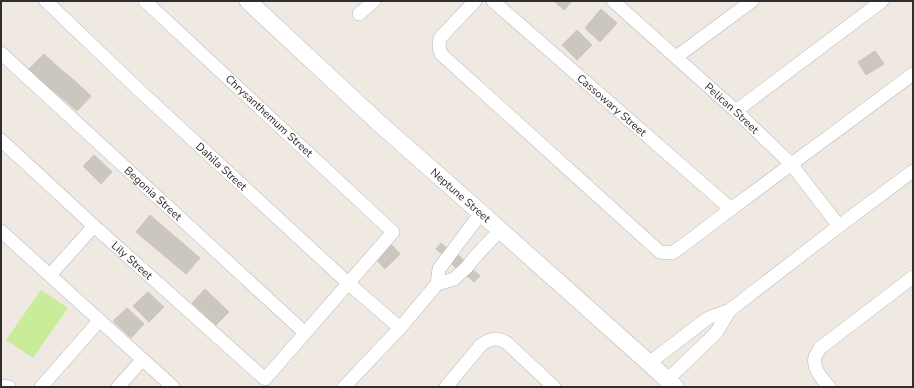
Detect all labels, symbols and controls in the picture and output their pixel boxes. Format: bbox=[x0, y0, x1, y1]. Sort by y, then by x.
street label: Chrysanthemum Street bbox=[222, 71, 316, 161]
street label: Cassowary Street bbox=[574, 71, 650, 140]
street label: Pelican Street bbox=[702, 79, 762, 137]
street label: Dahila Street bbox=[193, 139, 250, 194]
street label: Begonia Street bbox=[121, 163, 185, 224]
street label: Neptune Street bbox=[427, 165, 494, 226]
street label: Lily Street bbox=[109, 238, 156, 283]

